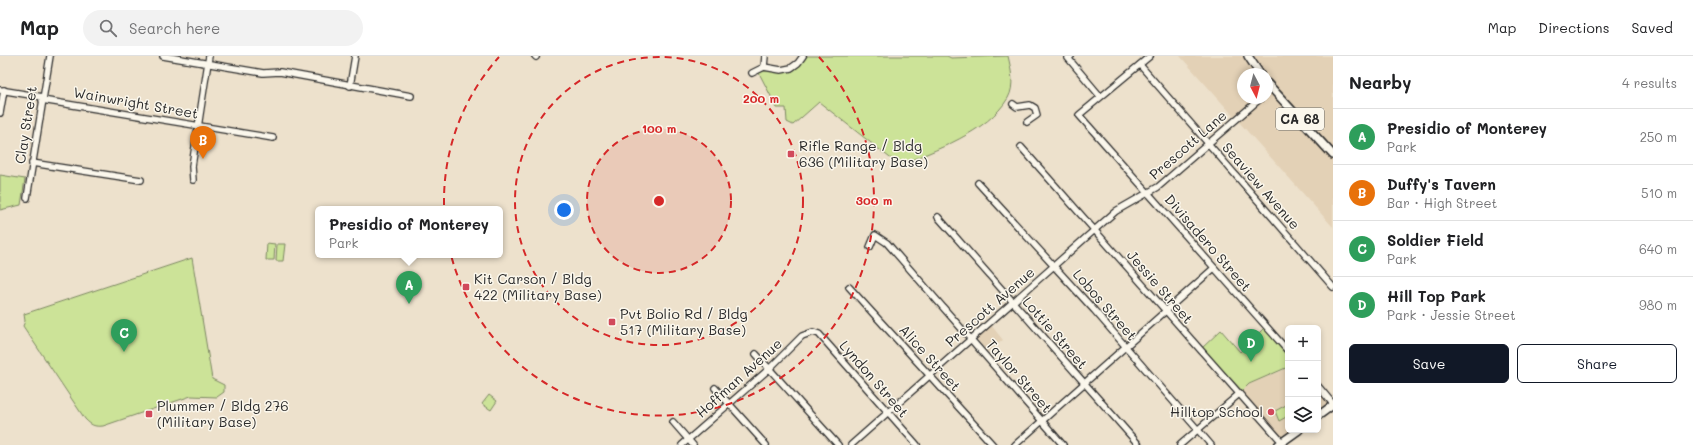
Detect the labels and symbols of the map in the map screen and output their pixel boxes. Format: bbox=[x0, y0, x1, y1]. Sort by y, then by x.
north arrow bbox=[1237, 68, 1273, 104]
street label: Wainwright Street bbox=[72, 82, 200, 123]
street label: Clay Street bbox=[10, 85, 41, 165]
text: 200 m bbox=[743, 90, 779, 106]
street label: Prescott Lane bbox=[1145, 106, 1230, 184]
road number: CA 68 bbox=[1276, 108, 1324, 130]
text: 100 m bbox=[642, 120, 676, 136]
pin: B bbox=[190, 126, 216, 159]
place label: Rifle Range / Bldg 636 (Military Base) bbox=[799, 136, 928, 171]
street label: Seaview Avenue bbox=[1218, 138, 1304, 233]
marker: Rifle Range / Bldg 636 (Military Base) bbox=[786, 149, 796, 159]
street label: Divisadero Street bbox=[1161, 190, 1256, 295]
text: 300 m bbox=[856, 192, 892, 208]
centre of rings bbox=[652, 194, 666, 208]
your location bbox=[554, 200, 574, 220]
street label: Jessie Street bbox=[1123, 246, 1198, 328]
street label: Prescott Avenue bbox=[941, 262, 1038, 351]
street label: Lobos Street bbox=[1069, 265, 1142, 344]
place label: Kit Carson / Bldg 422 (Military Base) bbox=[474, 269, 602, 304]
pin: A bbox=[396, 271, 422, 304]
marker: Kit Carson / Bldg 422 (Military Base) bbox=[461, 282, 471, 292]
street label: Lottie Street bbox=[1019, 292, 1092, 373]
place label: Pvt Bolio Rd / Bldg 517 (Military Base) bbox=[620, 304, 748, 339]
marker: Pvt Bolio Rd / Bldg 517 (Military Base) bbox=[607, 317, 617, 327]
pin: C bbox=[111, 319, 137, 352]
street label: Alice Street bbox=[895, 320, 965, 395]
pin: D bbox=[1238, 329, 1264, 362]
street label: Hoffman Avenue bbox=[692, 334, 786, 421]
street label: Taylor Street bbox=[982, 335, 1057, 417]
street label: Lyndon Street bbox=[836, 336, 913, 421]
place label: Plummer / Bldg 276 (Military Base) bbox=[157, 396, 289, 431]
place label: Hilltop School bbox=[1170, 402, 1263, 421]
marker: Hilltop School bbox=[1266, 407, 1276, 417]
marker: Plummer / Bldg 276 (Military Base) bbox=[144, 409, 154, 419]

